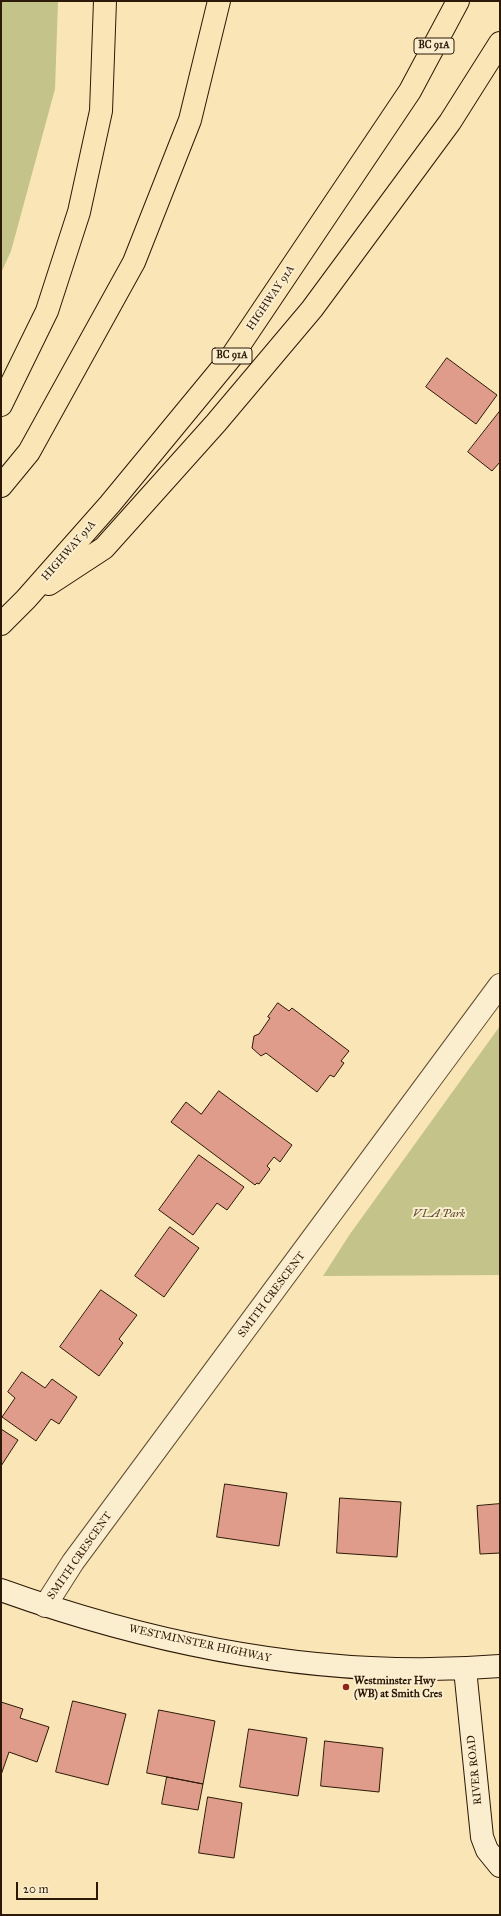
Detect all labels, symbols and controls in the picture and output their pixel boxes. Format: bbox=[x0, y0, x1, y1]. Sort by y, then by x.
road number: BC 91A bbox=[414, 38, 454, 54]
street label: HIGHWAY 91A bbox=[244, 263, 298, 333]
road number: BC 91A bbox=[212, 348, 252, 364]
street label: HIGHWAY 91A bbox=[39, 518, 99, 584]
park label: VLA Park bbox=[413, 1207, 465, 1221]
street label: SMITH CRESCENT bbox=[236, 1250, 308, 1340]
street label: SMITH CRESCENT bbox=[45, 1510, 115, 1602]
street label: WESTMINSTER HIGHWAY bbox=[128, 1622, 272, 1666]
place label: Westminster Hwy (WB) at Smith Cres bbox=[354, 1674, 442, 1700]
marker: Westminster Hwy (WB) at Smith Cres bbox=[341, 1682, 351, 1692]
street label: RIVER ROAD bbox=[465, 1735, 485, 1805]
scale bar bbox=[18, 1874, 100, 1900]
text: 20 m bbox=[23, 1882, 49, 1896]

